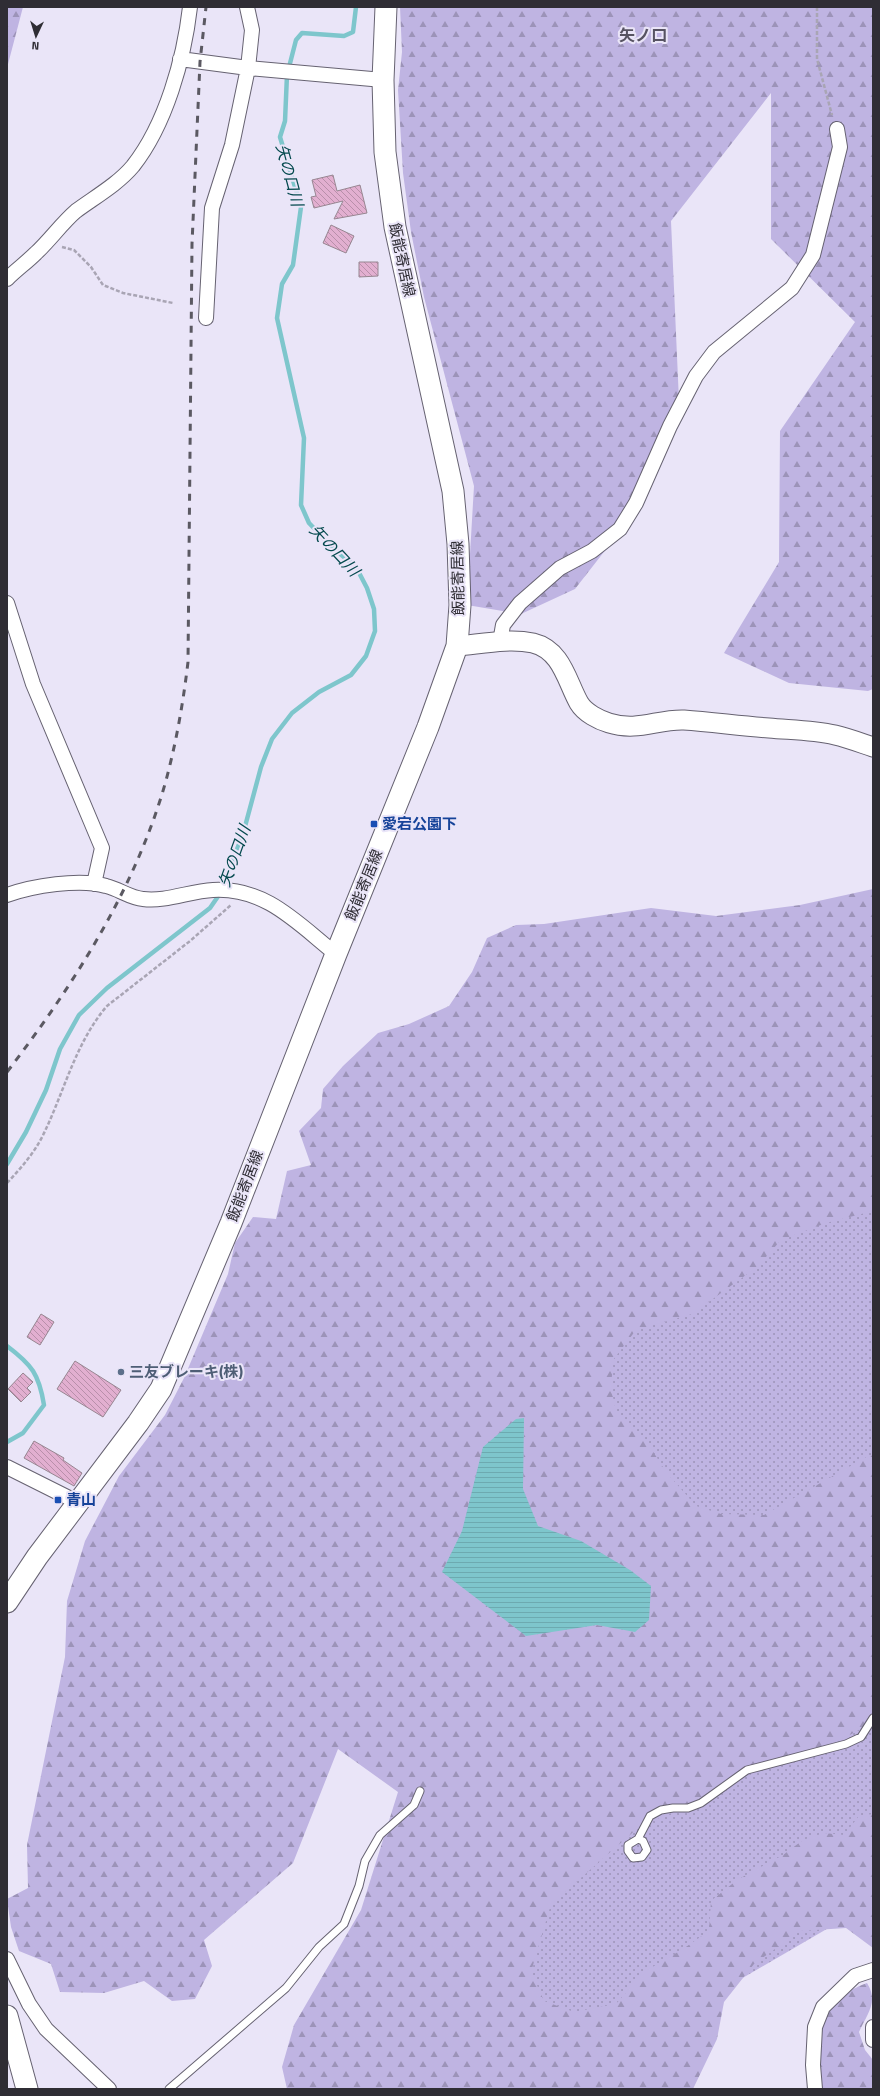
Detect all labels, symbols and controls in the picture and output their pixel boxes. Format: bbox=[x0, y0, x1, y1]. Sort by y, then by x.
north arrow bbox=[16, 16, 56, 56]
district label: 矢ノ口 bbox=[619, 23, 667, 47]
text: N bbox=[31, 38, 40, 54]
water label: 矢の口川 bbox=[270, 141, 310, 211]
street label: 飯能寄居線 bbox=[383, 221, 422, 299]
water label: 矢の口川 bbox=[304, 518, 367, 583]
street label: 飯能寄居線 bbox=[445, 540, 470, 616]
place label: 愛宕公園下 bbox=[382, 812, 457, 835]
marker: 愛宕公園下 bbox=[369, 819, 379, 829]
water label: 矢の口川 bbox=[212, 820, 257, 890]
street label: 飯能寄居線 bbox=[339, 846, 388, 924]
street label: 飯能寄居線 bbox=[220, 1147, 269, 1225]
place label: 三友ブレーキ(株) bbox=[129, 1360, 244, 1383]
marker: 三友ブレーキ(株) bbox=[116, 1367, 126, 1377]
place label: 青山 bbox=[66, 1488, 96, 1511]
marker: 青山 bbox=[53, 1495, 63, 1505]

